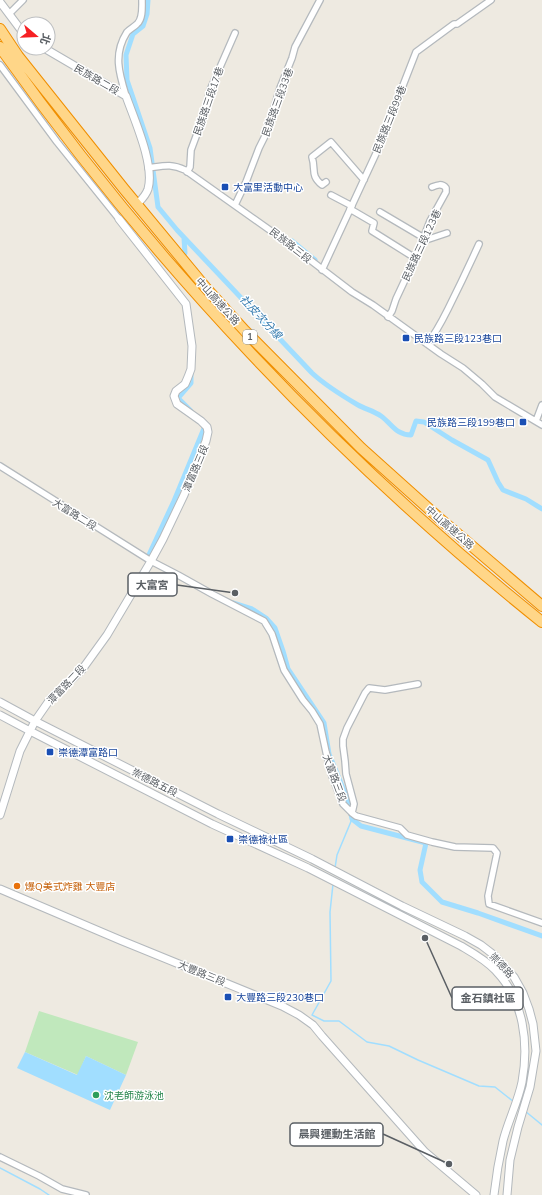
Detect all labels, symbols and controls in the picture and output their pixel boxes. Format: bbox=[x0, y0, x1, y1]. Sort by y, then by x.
north arrow bbox=[16, 16, 56, 56]
text: 北 bbox=[36, 31, 54, 47]
street label: 民族路二段 bbox=[71, 61, 122, 98]
street label: 民族路三段17巷 bbox=[191, 65, 227, 138]
street label: 民族路三段33巷 bbox=[259, 66, 297, 139]
street label: 民族路三段99巷 bbox=[370, 83, 410, 155]
place label: 大富里活動中心 bbox=[233, 181, 303, 195]
marker: 大富里活動中心 bbox=[220, 182, 230, 192]
street label: 民族路三段123巷 bbox=[399, 207, 445, 284]
street label: 民族路三段 bbox=[266, 225, 314, 267]
street label: 中山高速公路 bbox=[192, 275, 243, 329]
water label: 社皮次分線 bbox=[236, 292, 286, 344]
road number: 1 bbox=[243, 330, 257, 344]
place label: 民族路三段123巷口 bbox=[414, 332, 502, 346]
marker: 民族路三段123巷口 bbox=[401, 333, 411, 343]
place label: 民族路三段199巷口 bbox=[427, 416, 515, 430]
marker: 民族路三段199巷口 bbox=[518, 417, 528, 427]
street label: 潭富路三段 bbox=[180, 443, 212, 494]
street label: 大富路二段 bbox=[50, 496, 99, 534]
street label: 中山高速公路 bbox=[422, 503, 477, 553]
callout: 大富宮 bbox=[128, 573, 177, 596]
text: 大富宮 bbox=[136, 578, 169, 593]
street label: 潭富路二段 bbox=[44, 662, 89, 708]
place label: 崇德潭富路口 bbox=[58, 746, 118, 760]
marker: 崇德潭富路口 bbox=[45, 747, 55, 757]
street label: 大富路三段 bbox=[319, 752, 349, 804]
street label: 崇德路五段 bbox=[129, 765, 180, 800]
place label: 崇德祿社區 bbox=[238, 833, 288, 847]
marker: 崇德祿社區 bbox=[225, 834, 235, 844]
place label: 爆Q美式炸雞 大豐店 bbox=[25, 880, 115, 894]
marker: 爆Q美式炸雞 大豐店 bbox=[12, 881, 22, 891]
street label: 崇德路 bbox=[486, 950, 517, 981]
street label: 大豐路三段 bbox=[176, 958, 227, 990]
callout: 金石鎮社區 bbox=[452, 987, 523, 1010]
place label: 大豐路三段230巷口 bbox=[236, 991, 324, 1005]
text: 金石鎮社區 bbox=[461, 991, 516, 1006]
marker: 大豐路三段230巷口 bbox=[223, 992, 233, 1002]
place label: 沈老師游泳池 bbox=[104, 1089, 164, 1103]
marker: 沈老師游泳池 bbox=[91, 1090, 101, 1100]
callout: 晨興運動生活館 bbox=[290, 1123, 383, 1146]
text: 晨興運動生活館 bbox=[299, 1127, 376, 1142]

